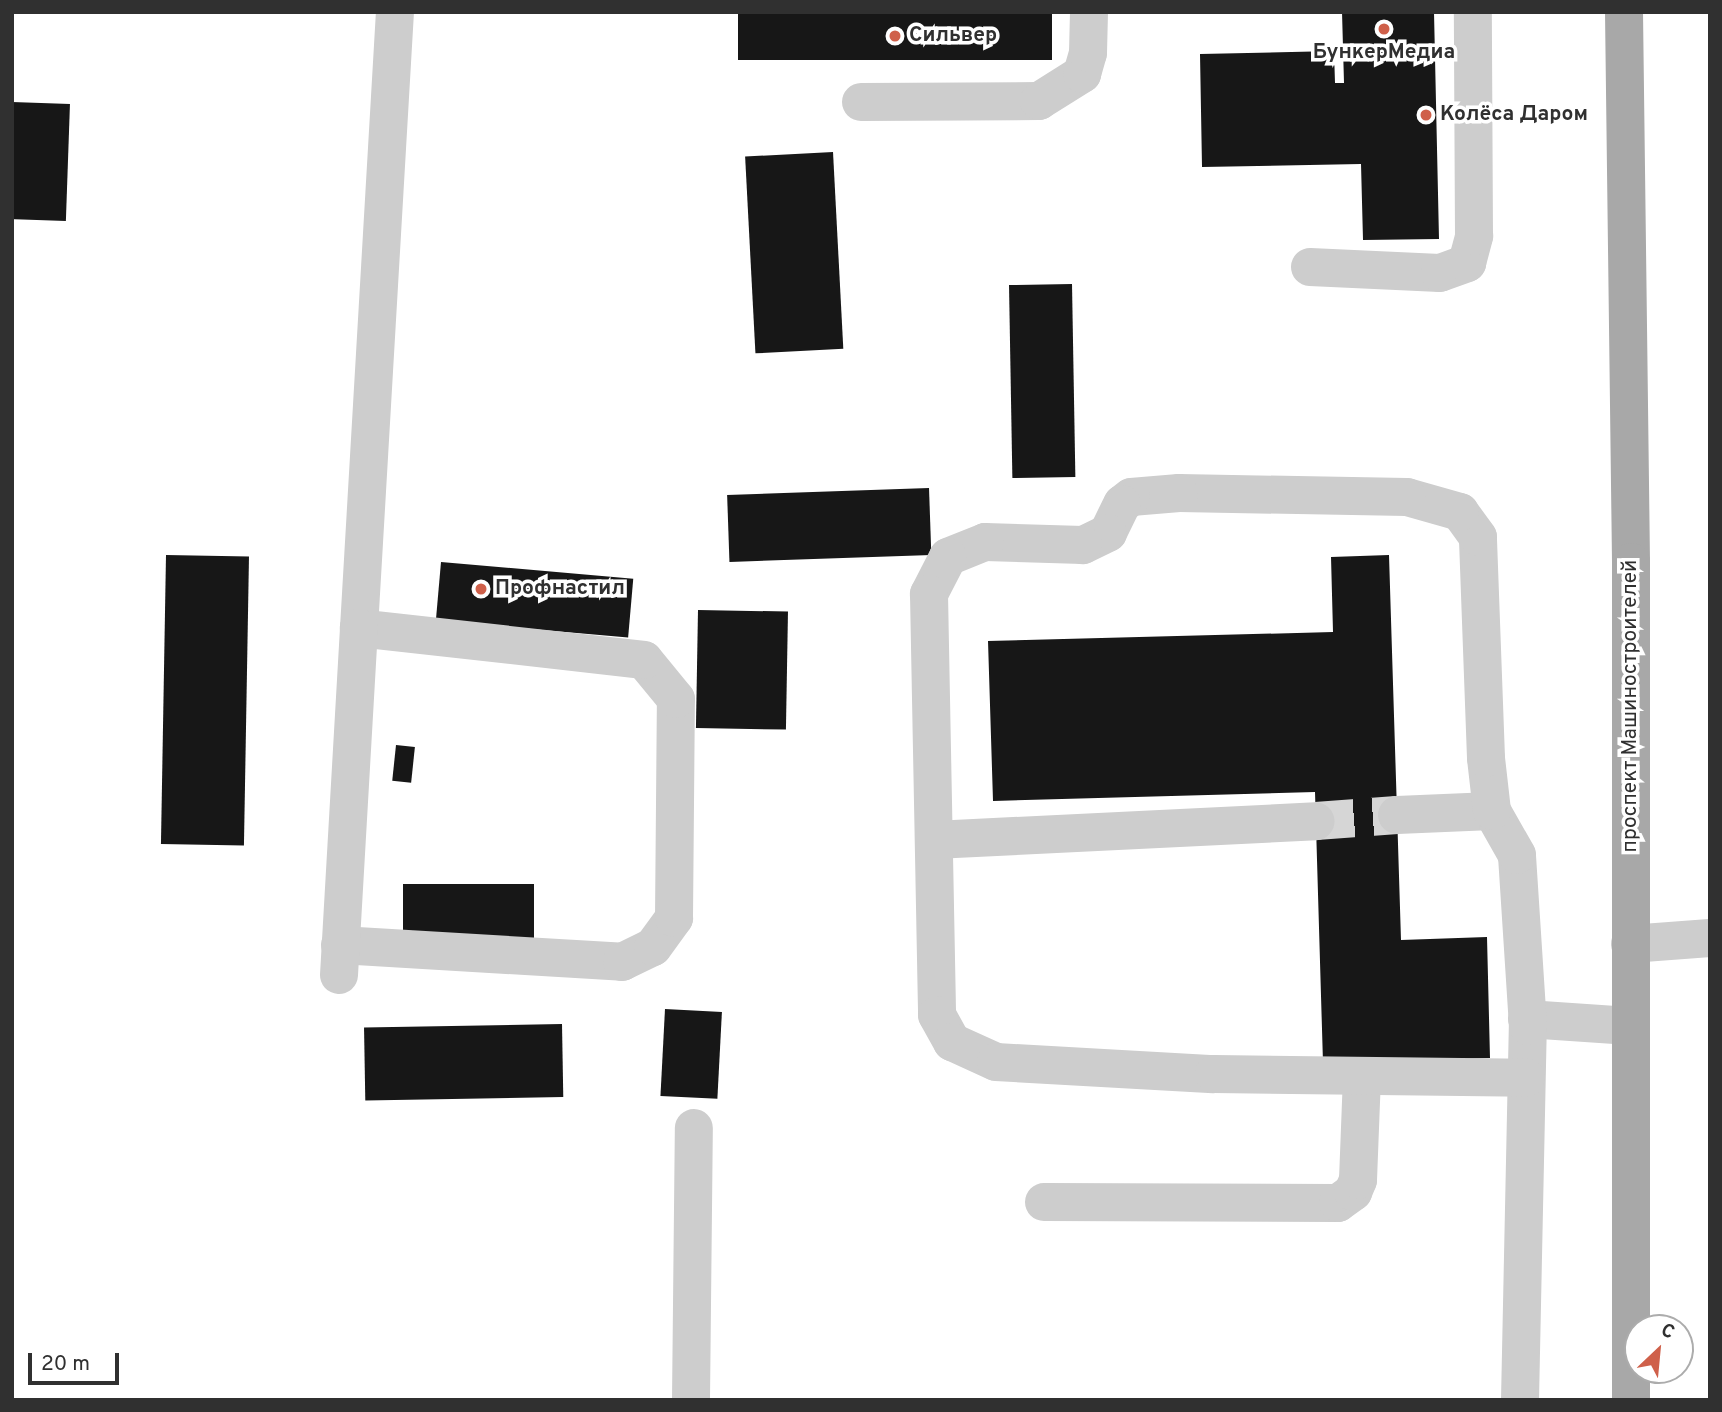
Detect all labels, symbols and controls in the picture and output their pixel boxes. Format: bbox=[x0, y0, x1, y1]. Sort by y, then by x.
marker: БункерМедиа bbox=[1376, 21, 1392, 37]
place label: Сильвер bbox=[909, 23, 997, 49]
marker: Сильвер bbox=[887, 28, 903, 44]
place label: БункерМедиа bbox=[1313, 40, 1455, 66]
place label: Колёса Даром bbox=[1440, 102, 1588, 128]
marker: Колёса Даром bbox=[1418, 107, 1434, 123]
street label: проспект Машиностроителей bbox=[1618, 560, 1644, 852]
place label: Профнастил bbox=[495, 576, 625, 602]
marker: Профнастил bbox=[473, 581, 489, 597]
north arrow bbox=[1624, 1314, 1694, 1384]
text: С bbox=[1657, 1318, 1678, 1345]
scale bar bbox=[32, 1338, 122, 1382]
text: 20 m bbox=[41, 1351, 90, 1378]

